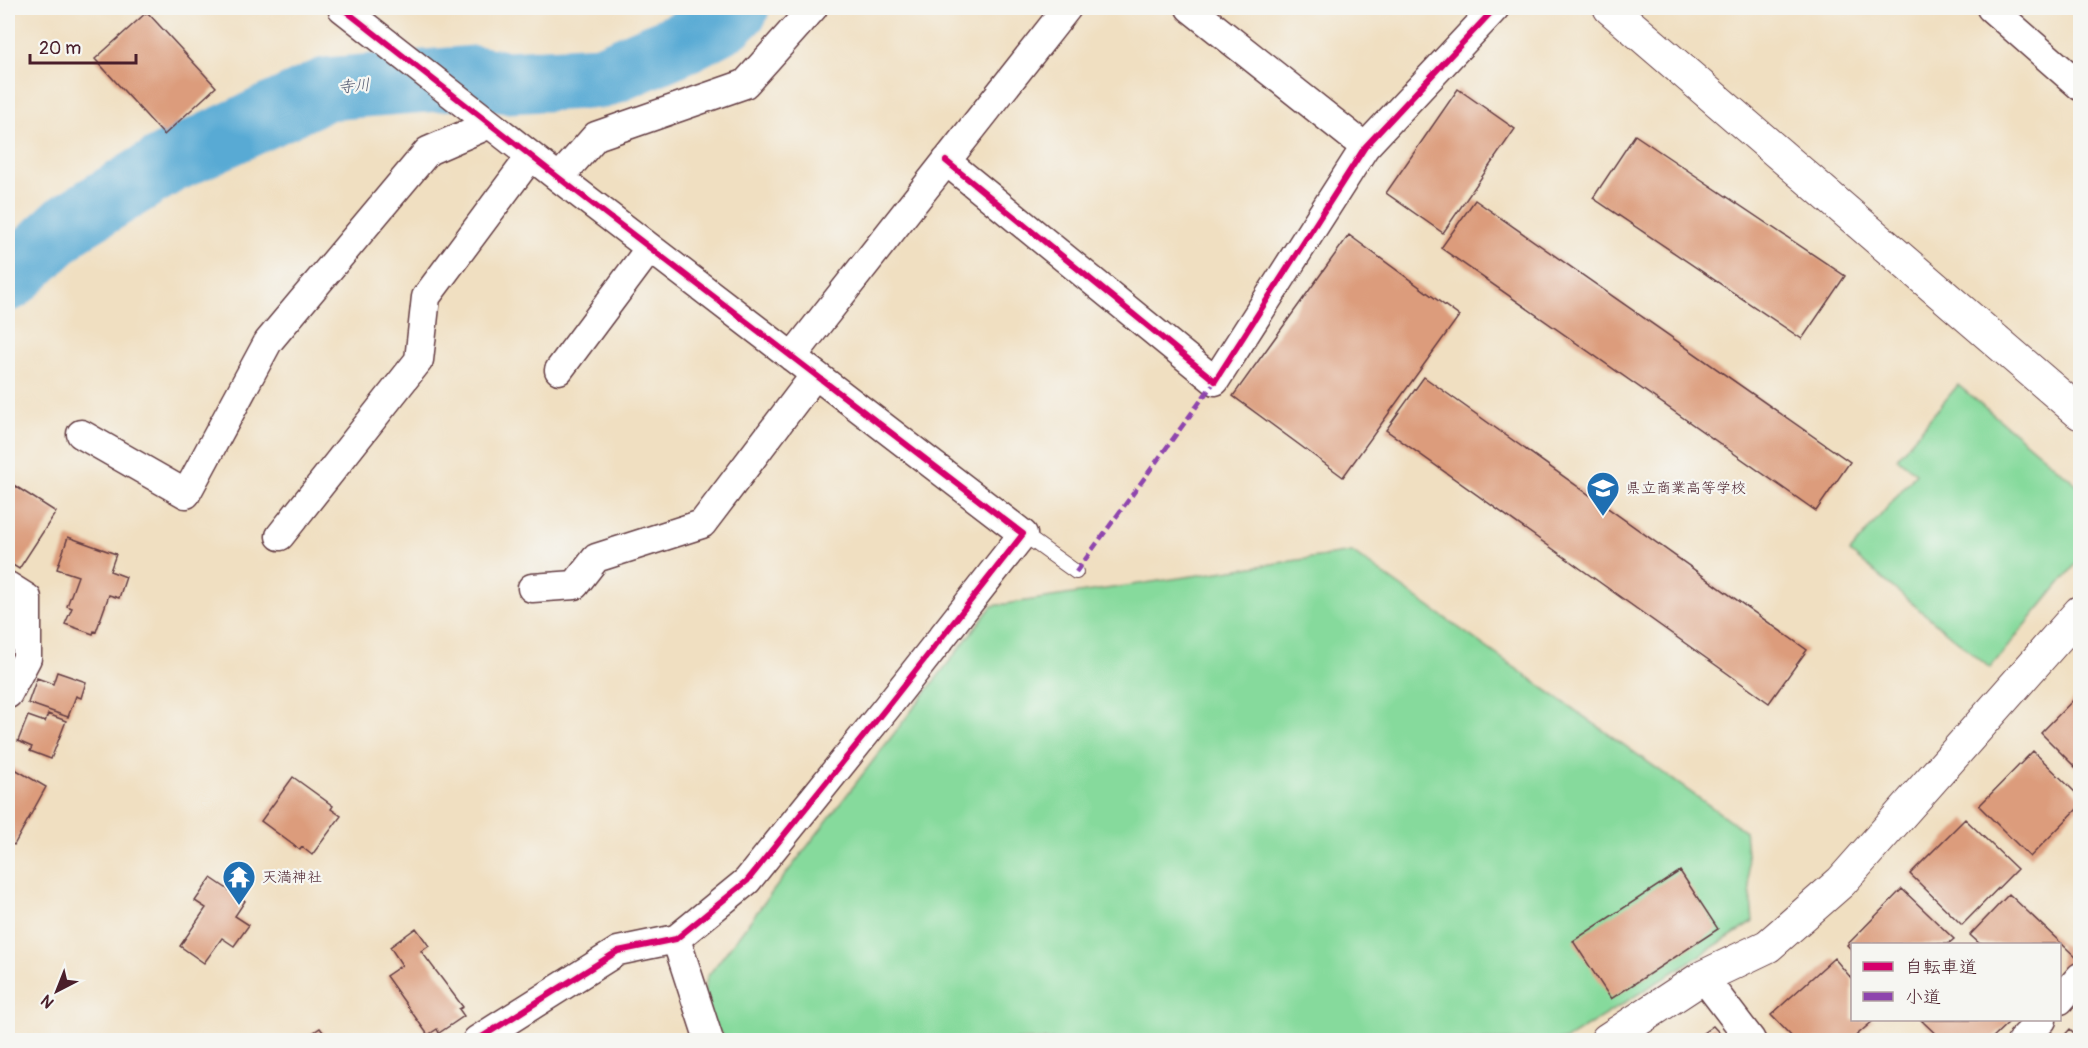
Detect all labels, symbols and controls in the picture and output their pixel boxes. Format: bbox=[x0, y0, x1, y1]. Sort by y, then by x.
scale bar bbox=[30, 27, 136, 65]
text: 20 m bbox=[39, 37, 81, 60]
water label: 寺川 bbox=[337, 75, 371, 97]
school or university icon: 県立商業高等学校 bbox=[1585, 470, 1621, 517]
place label: 県立商業高等学校 bbox=[1626, 479, 1746, 498]
temple icon: 天満神社 bbox=[221, 859, 257, 906]
place label: 天満神社 bbox=[262, 868, 322, 887]
legend bbox=[1851, 943, 2061, 1021]
text: 自転車道 bbox=[1905, 956, 1977, 979]
north arrow bbox=[27, 961, 87, 1021]
text: 小道 bbox=[1905, 986, 1941, 1009]
text: N bbox=[37, 990, 58, 1012]

